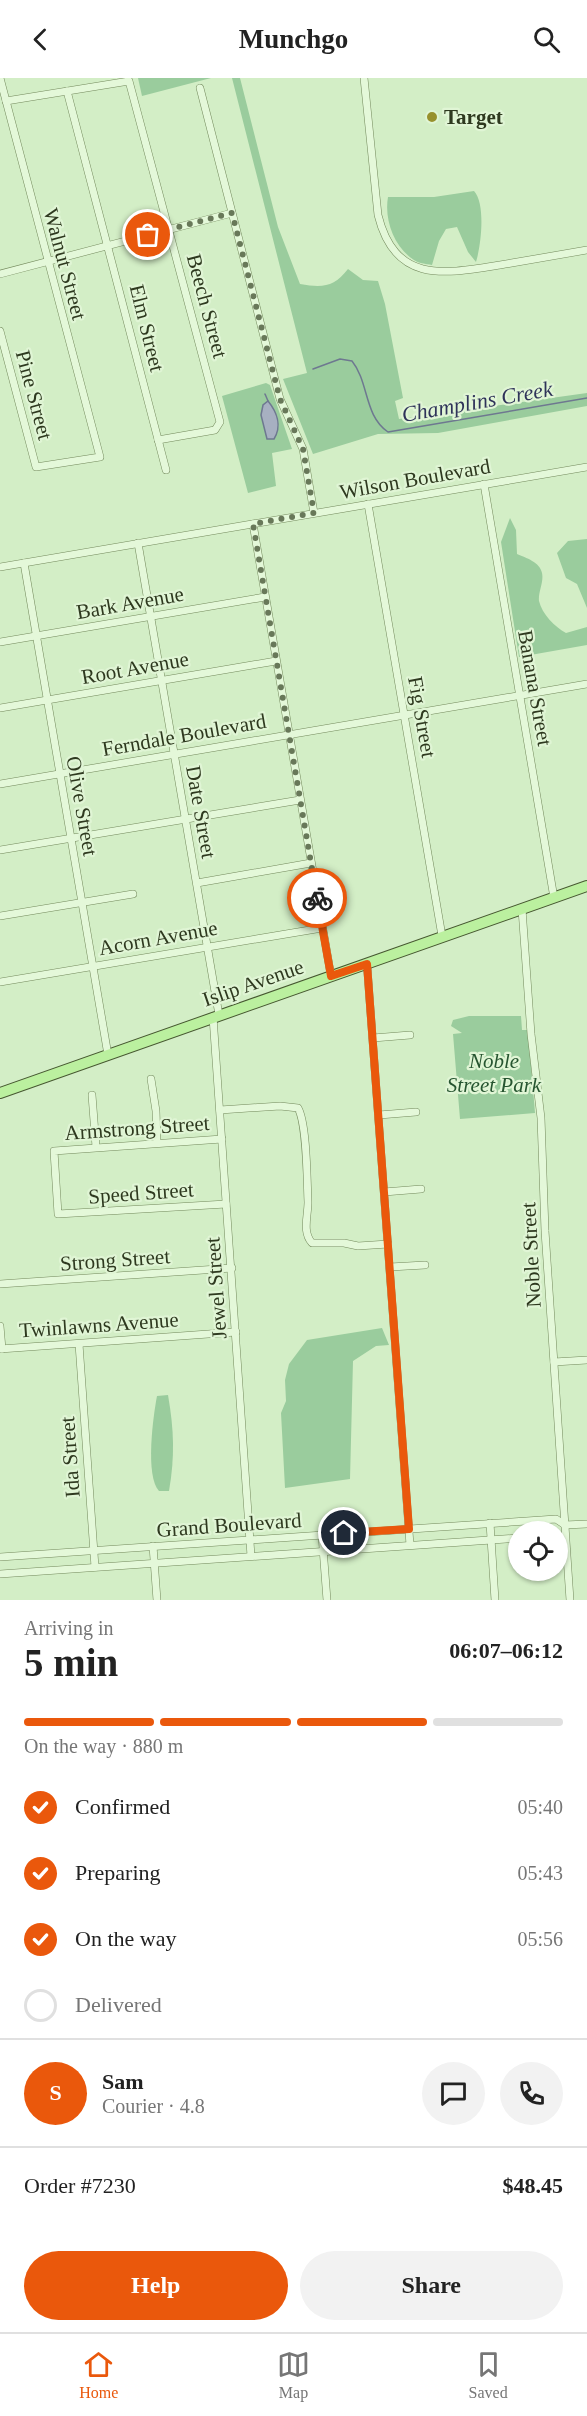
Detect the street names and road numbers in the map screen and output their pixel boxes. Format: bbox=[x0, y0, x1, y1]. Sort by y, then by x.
street label: Walnut Street bbox=[39, 206, 91, 322]
street label: Beech Street bbox=[182, 251, 232, 361]
street label: Elm Street bbox=[125, 282, 169, 374]
street label: Pine Street bbox=[11, 348, 57, 442]
street label: Wilson Boulevard bbox=[338, 454, 493, 504]
street label: Bark Avenue bbox=[74, 582, 186, 624]
street label: Banana Street bbox=[513, 628, 557, 748]
street label: Root Avenue bbox=[79, 647, 191, 689]
street label: Fig Street bbox=[403, 674, 441, 760]
street label: Ferndale Boulevard bbox=[100, 709, 268, 761]
street label: Olive Street bbox=[61, 754, 103, 858]
street label: Date Street bbox=[181, 764, 221, 860]
street label: Acorn Avenue bbox=[97, 916, 219, 960]
street label: Islip Avenue bbox=[199, 955, 307, 1011]
street label: Armstrong Street bbox=[64, 1111, 210, 1145]
street label: Speed Street bbox=[88, 1177, 195, 1209]
street label: Noble Street bbox=[516, 1202, 546, 1308]
street label: Jewel Street bbox=[200, 1236, 232, 1340]
street label: Strong Street bbox=[59, 1244, 171, 1276]
street label: Twinlawns Avenue bbox=[19, 1307, 179, 1343]
street label: Ida Street bbox=[55, 1416, 85, 1498]
street label: Grand Boulevard bbox=[156, 1508, 303, 1542]

